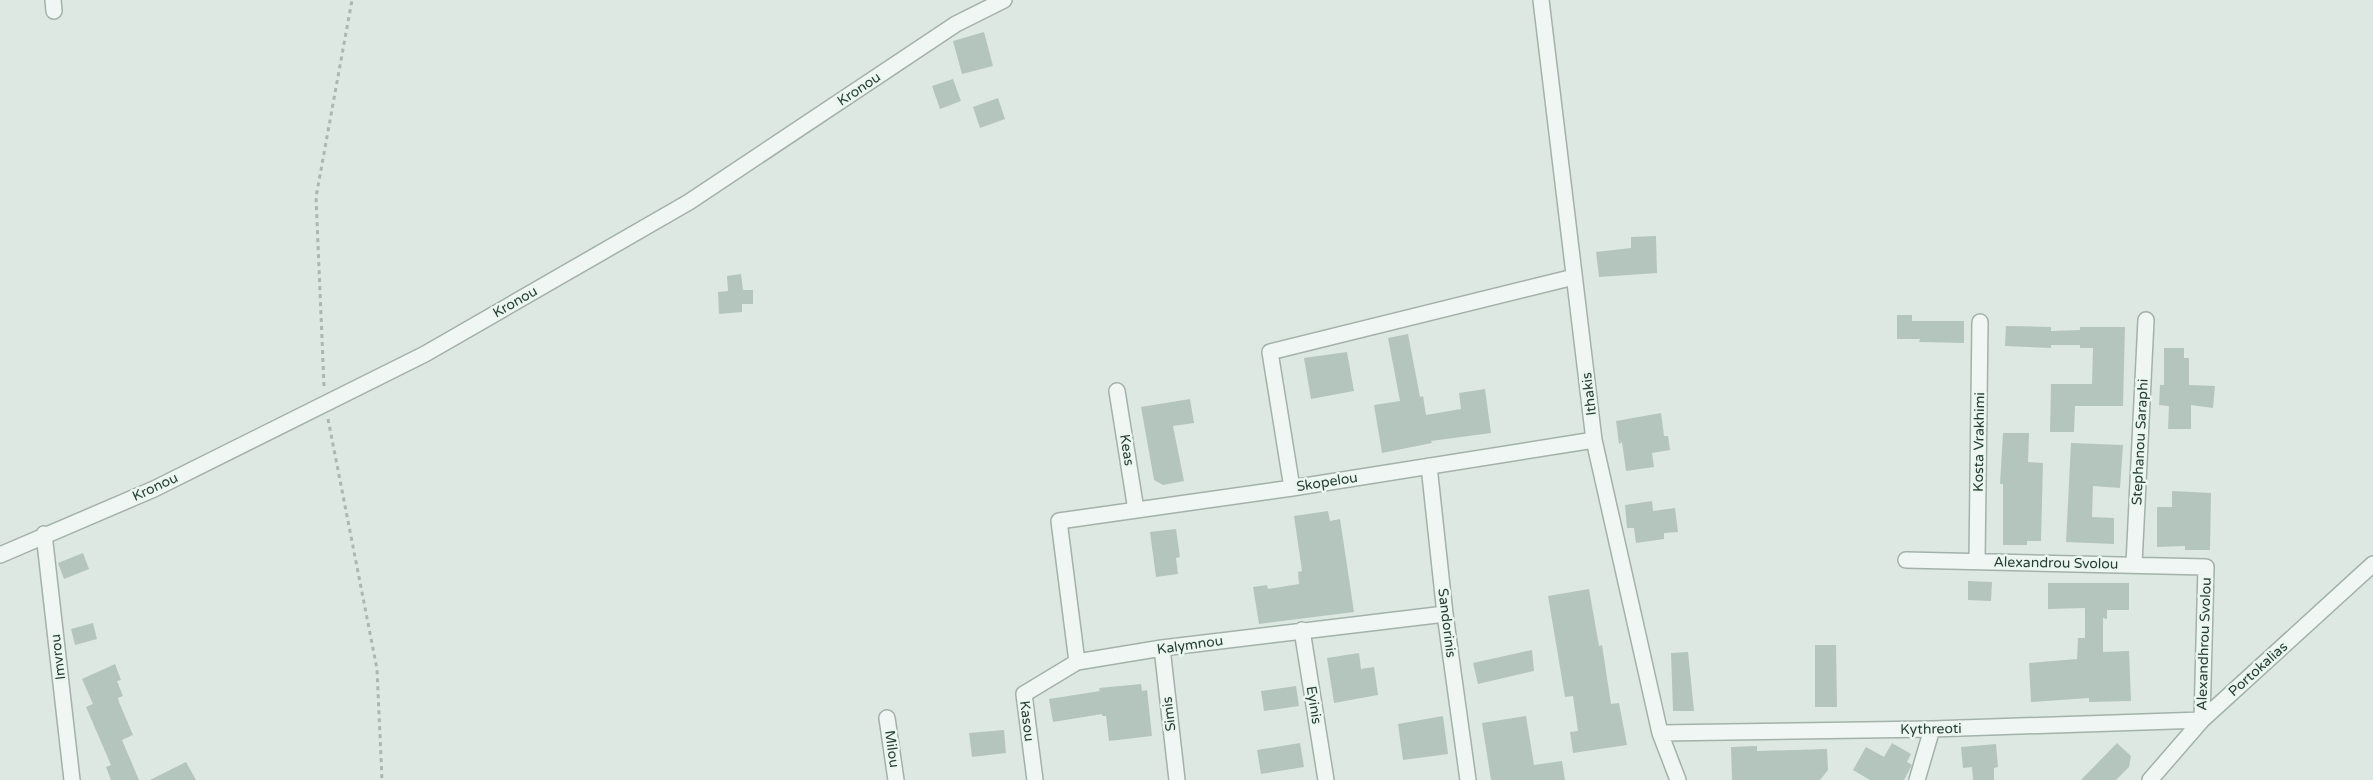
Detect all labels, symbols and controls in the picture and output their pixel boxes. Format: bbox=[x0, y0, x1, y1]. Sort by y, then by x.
street label: Kronou bbox=[834, 68, 884, 110]
street label: Kronou bbox=[490, 282, 540, 322]
street label: Ithakis bbox=[1578, 371, 1600, 417]
street label: Stephanou Saraphi bbox=[2128, 378, 2152, 506]
street label: Kosta Vrakhimi bbox=[1970, 392, 1988, 492]
street label: Keas bbox=[1116, 433, 1138, 467]
street label: Kronou bbox=[129, 469, 181, 505]
street label: Skopelou bbox=[1295, 469, 1359, 495]
street label: Alexandrou Svolou bbox=[1993, 553, 2119, 573]
street label: Alexandhrou Svolou bbox=[2193, 577, 2215, 711]
street label: Sandorinis bbox=[1434, 587, 1460, 659]
street label: Kalymnou bbox=[1156, 632, 1224, 658]
street label: Imvrou bbox=[47, 633, 69, 681]
street label: Portokalias bbox=[2225, 638, 2291, 700]
street label: Eyinis bbox=[1303, 685, 1325, 726]
street label: Simis bbox=[1158, 695, 1180, 732]
street label: Kasou bbox=[1016, 700, 1038, 742]
street label: Kythreoti bbox=[1900, 720, 1962, 738]
street label: Milou bbox=[881, 729, 903, 769]

